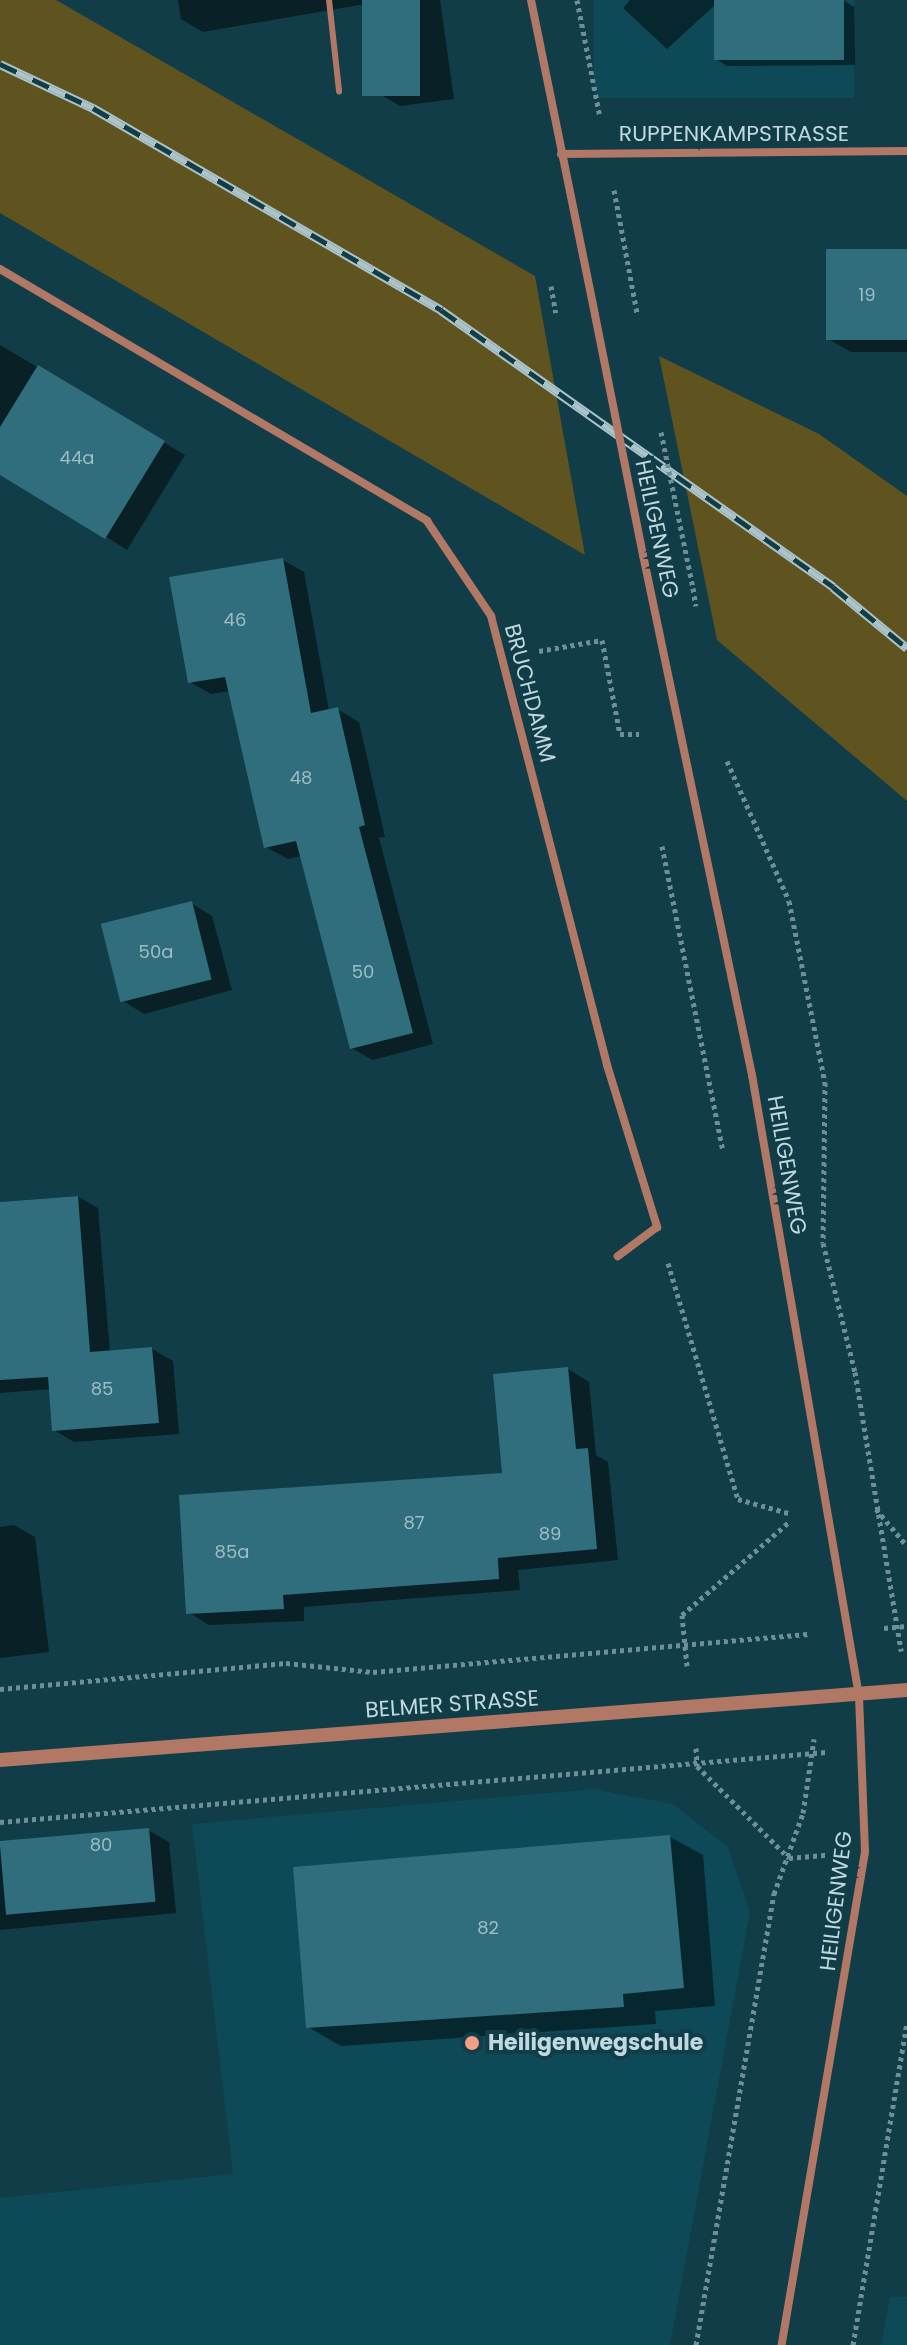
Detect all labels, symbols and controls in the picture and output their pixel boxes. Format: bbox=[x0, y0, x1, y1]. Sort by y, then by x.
street label: RUPPENKAMPSTRASSE bbox=[619, 121, 849, 147]
house number: 19 bbox=[858, 284, 876, 306]
house number: 44a bbox=[60, 447, 94, 469]
street label: HEILIGENWEG bbox=[629, 458, 685, 600]
house number: 46 bbox=[224, 609, 246, 631]
street label: BRUCHDAMM bbox=[499, 621, 561, 765]
house number: 48 bbox=[290, 767, 312, 789]
house number: 50a bbox=[139, 941, 173, 963]
house number: 50 bbox=[352, 961, 374, 983]
street label: HEILIGENWEG bbox=[762, 1093, 812, 1237]
house number: 85 bbox=[91, 1378, 113, 1400]
house number: 87 bbox=[403, 1512, 425, 1534]
house number: 89 bbox=[539, 1523, 561, 1545]
house number: 85a bbox=[215, 1541, 249, 1563]
street label: BELMER STRASSE bbox=[364, 1685, 540, 1723]
street label: HEILIGENWEG bbox=[814, 1830, 858, 1972]
house number: 80 bbox=[90, 1834, 112, 1856]
house number: 82 bbox=[477, 1917, 499, 1939]
place label: Heiligenwegschule bbox=[488, 2030, 703, 2056]
marker: Heiligenwegschule bbox=[463, 2034, 481, 2052]

